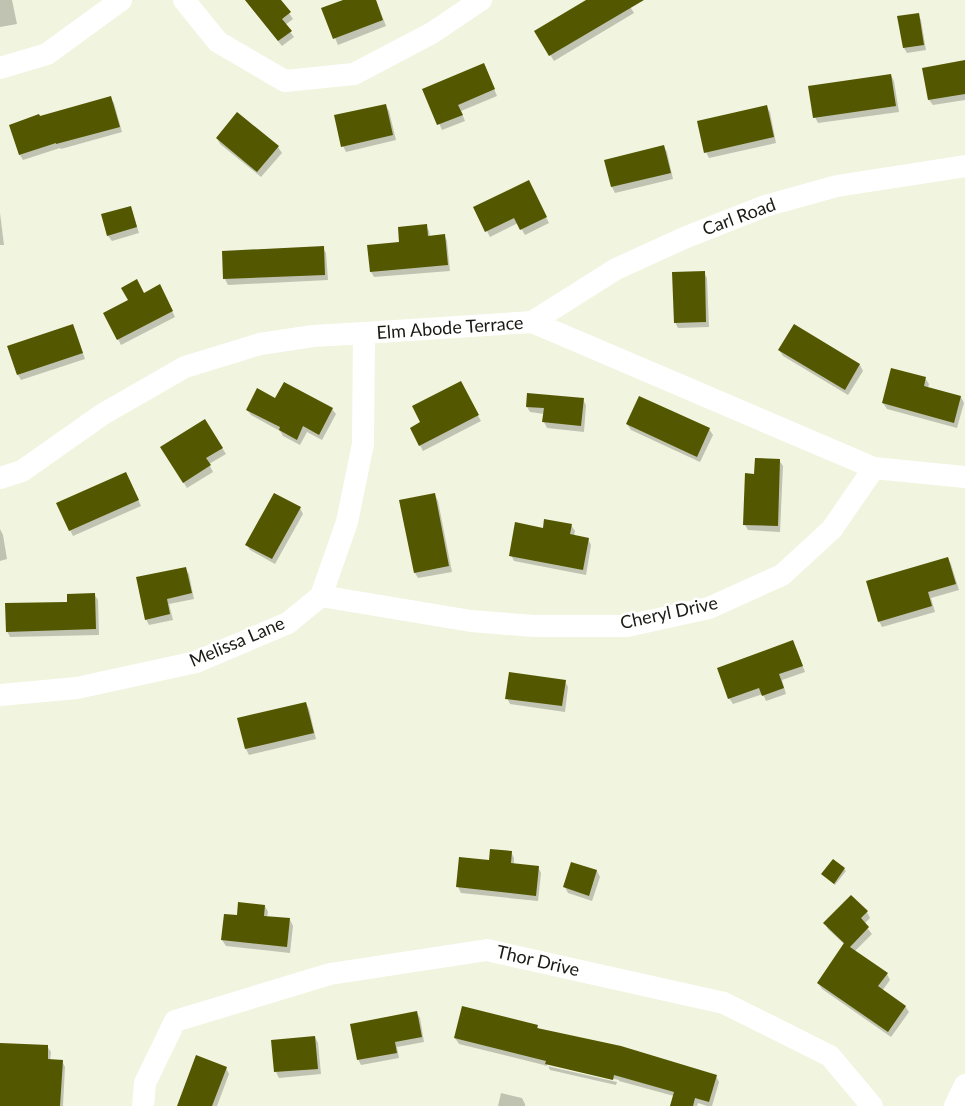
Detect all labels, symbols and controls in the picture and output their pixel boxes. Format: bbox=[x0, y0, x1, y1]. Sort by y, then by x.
street label: Carl Road bbox=[699, 193, 778, 239]
street label: Elm Abode Terrace bbox=[376, 311, 524, 343]
street label: Cheryl Drive bbox=[618, 591, 720, 633]
street label: Melissa Lane bbox=[186, 611, 288, 671]
street label: Thor Drive bbox=[495, 940, 582, 980]

